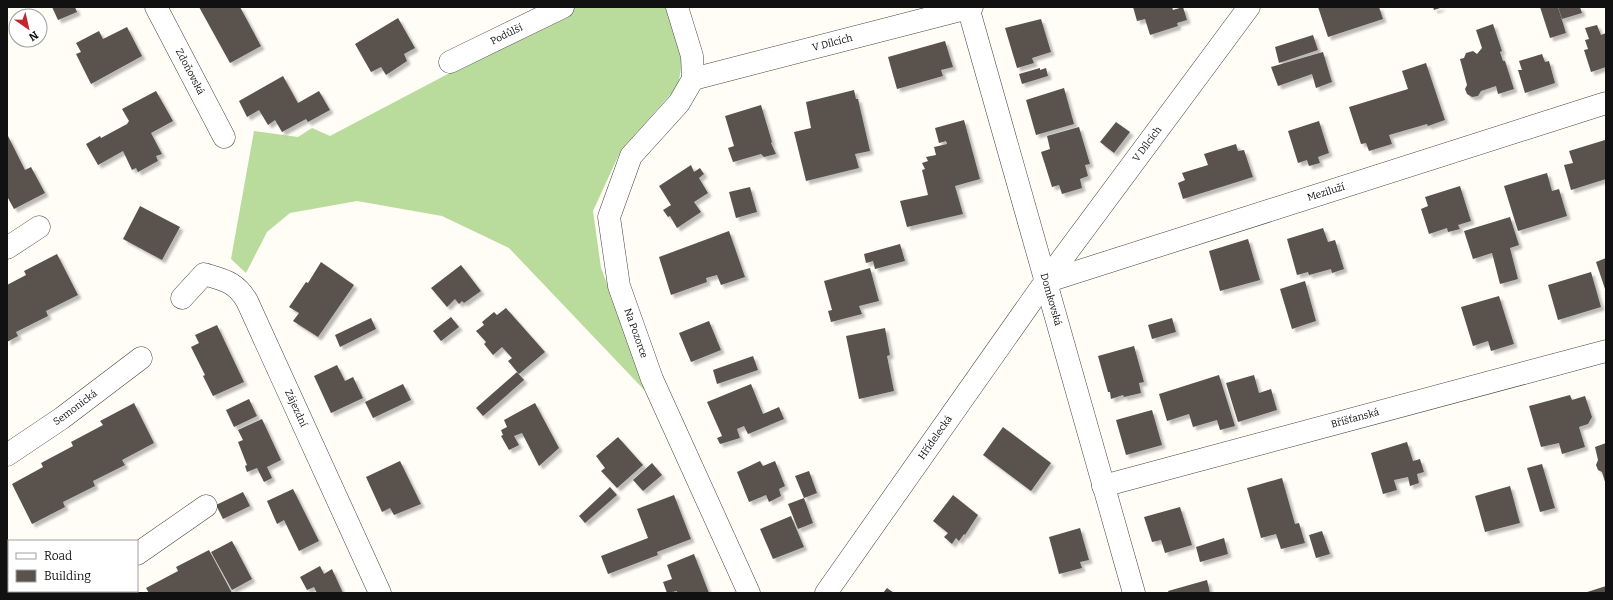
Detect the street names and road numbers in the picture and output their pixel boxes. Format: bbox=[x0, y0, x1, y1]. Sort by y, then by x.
street label: Podůlší bbox=[489, 21, 525, 47]
street label: V Dílcích bbox=[811, 32, 855, 54]
street label: Zdoňovská bbox=[173, 47, 207, 97]
street label: V Dílcích bbox=[1130, 123, 1165, 164]
street label: Meziluží bbox=[1306, 180, 1346, 204]
street label: Domkovská bbox=[1038, 272, 1064, 328]
street label: Na Pozorce bbox=[621, 307, 650, 360]
street label: Semonická bbox=[51, 387, 100, 428]
street label: Zájezdní bbox=[282, 388, 311, 429]
street label: Bříšťanská bbox=[1330, 406, 1381, 431]
street label: Hřídelecká bbox=[916, 413, 955, 462]

